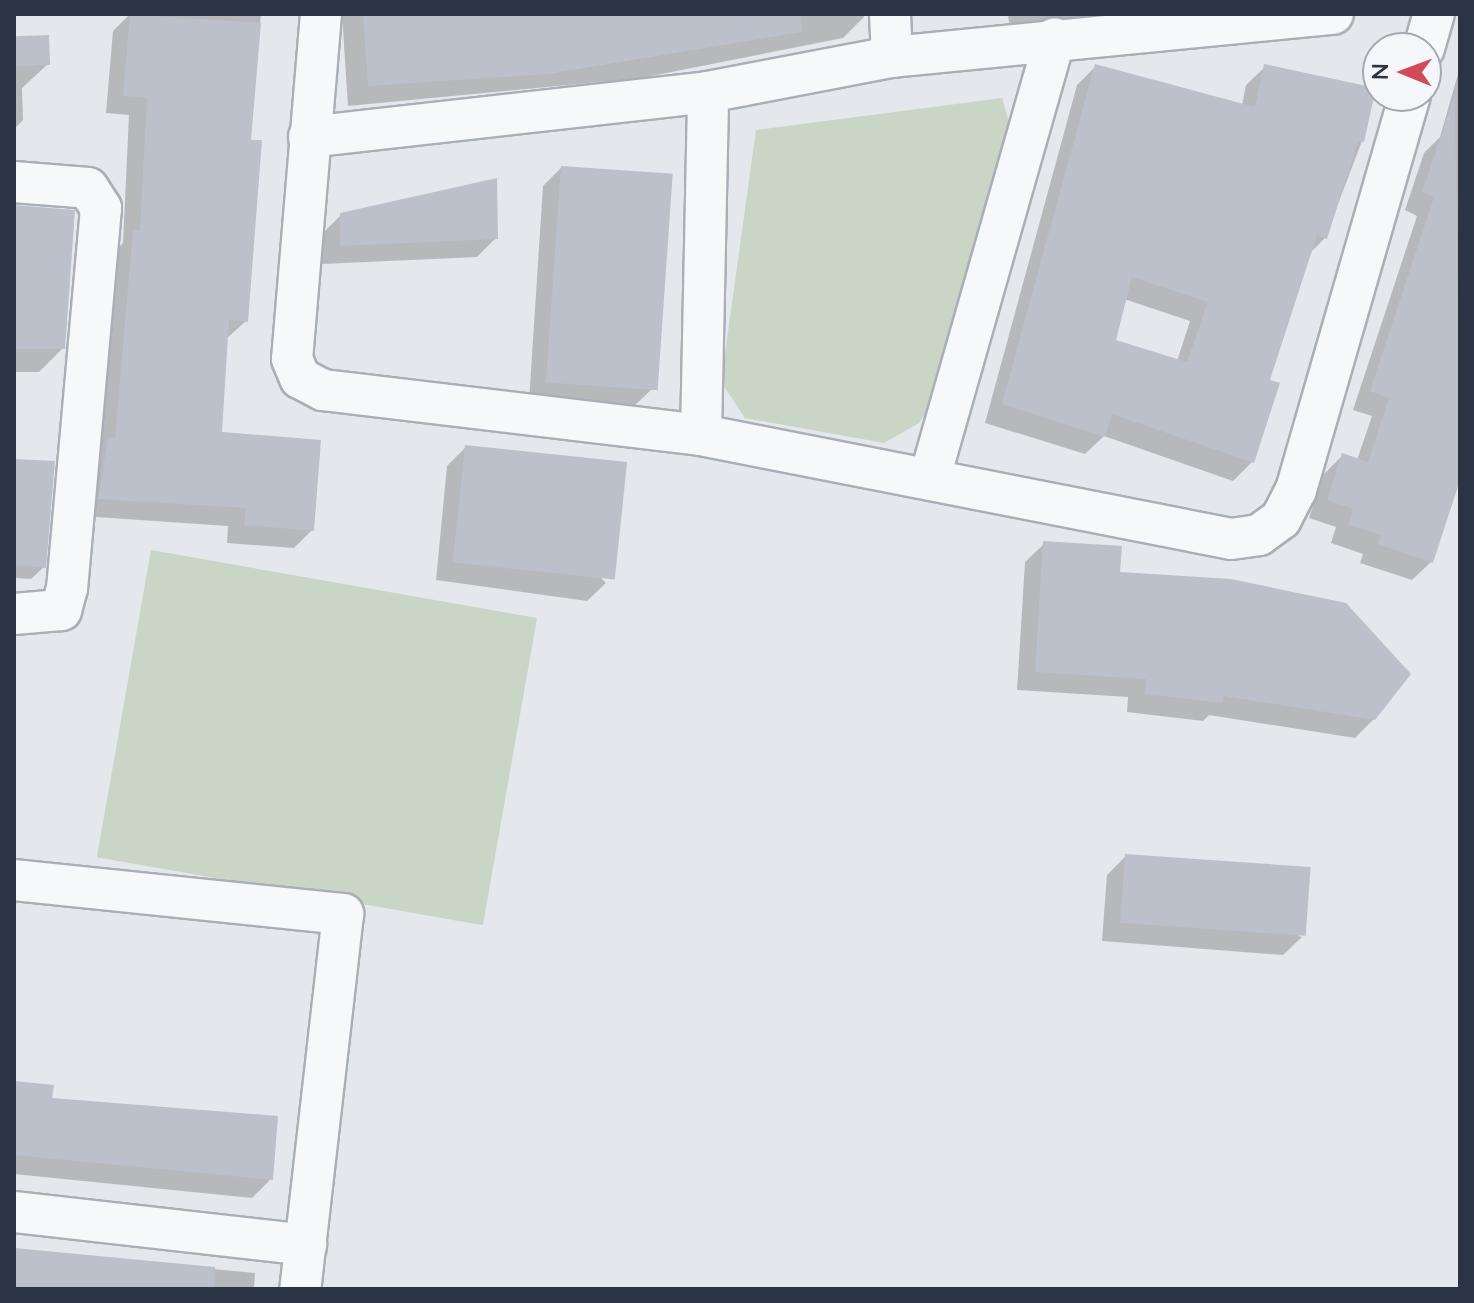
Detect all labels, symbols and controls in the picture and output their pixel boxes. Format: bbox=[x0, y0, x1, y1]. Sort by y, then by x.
north arrow bbox=[1362, 32, 1442, 112]
text: N bbox=[1366, 63, 1393, 80]

